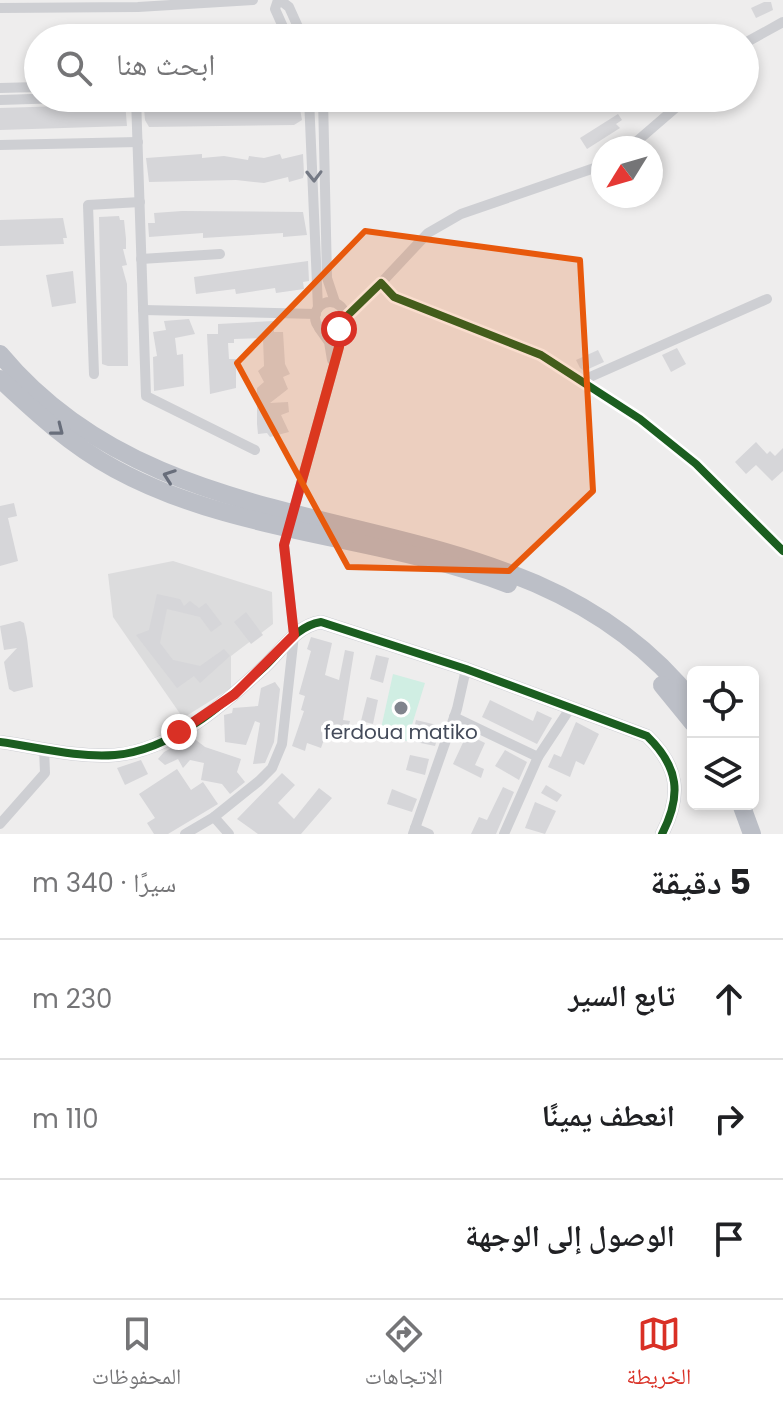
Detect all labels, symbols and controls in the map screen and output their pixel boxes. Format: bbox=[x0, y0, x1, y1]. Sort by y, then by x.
search box bbox=[24, 24, 759, 112]
text: ابحث هنا bbox=[116, 43, 215, 86]
icon: search bbox=[52, 46, 96, 90]
north arrow bbox=[591, 136, 663, 208]
one-way arrow bbox=[305, 170, 323, 183]
route start bbox=[321, 311, 357, 347]
one-way arrow bbox=[49, 421, 64, 435]
one-way arrow bbox=[163, 469, 177, 486]
map controls bbox=[687, 666, 759, 810]
button: locate bbox=[687, 666, 759, 738]
marker: ferdoua matiko bbox=[392, 699, 410, 717]
route end bbox=[161, 714, 197, 750]
place label: ferdoua matiko bbox=[324, 718, 478, 746]
button: layers bbox=[687, 738, 759, 810]
text: 5 دقيقة bbox=[650, 858, 751, 906]
text: سيرًا · 340 m bbox=[32, 865, 176, 901]
text: تابع السير bbox=[569, 974, 675, 1017]
icon: ahead bbox=[707, 977, 751, 1021]
text: 230 m bbox=[32, 981, 112, 1017]
text: انعطف يمينًا bbox=[541, 1094, 675, 1137]
icon: right bbox=[707, 1097, 751, 1141]
text: 110 m bbox=[32, 1101, 99, 1137]
text: الوصول إلى الوجهة bbox=[465, 1214, 675, 1257]
icon: arrive bbox=[707, 1217, 751, 1261]
tab: المحفوظات bbox=[92, 1312, 181, 1398]
tab: الاتجاهات bbox=[365, 1312, 443, 1398]
tab: الخريطة bbox=[626, 1312, 691, 1398]

